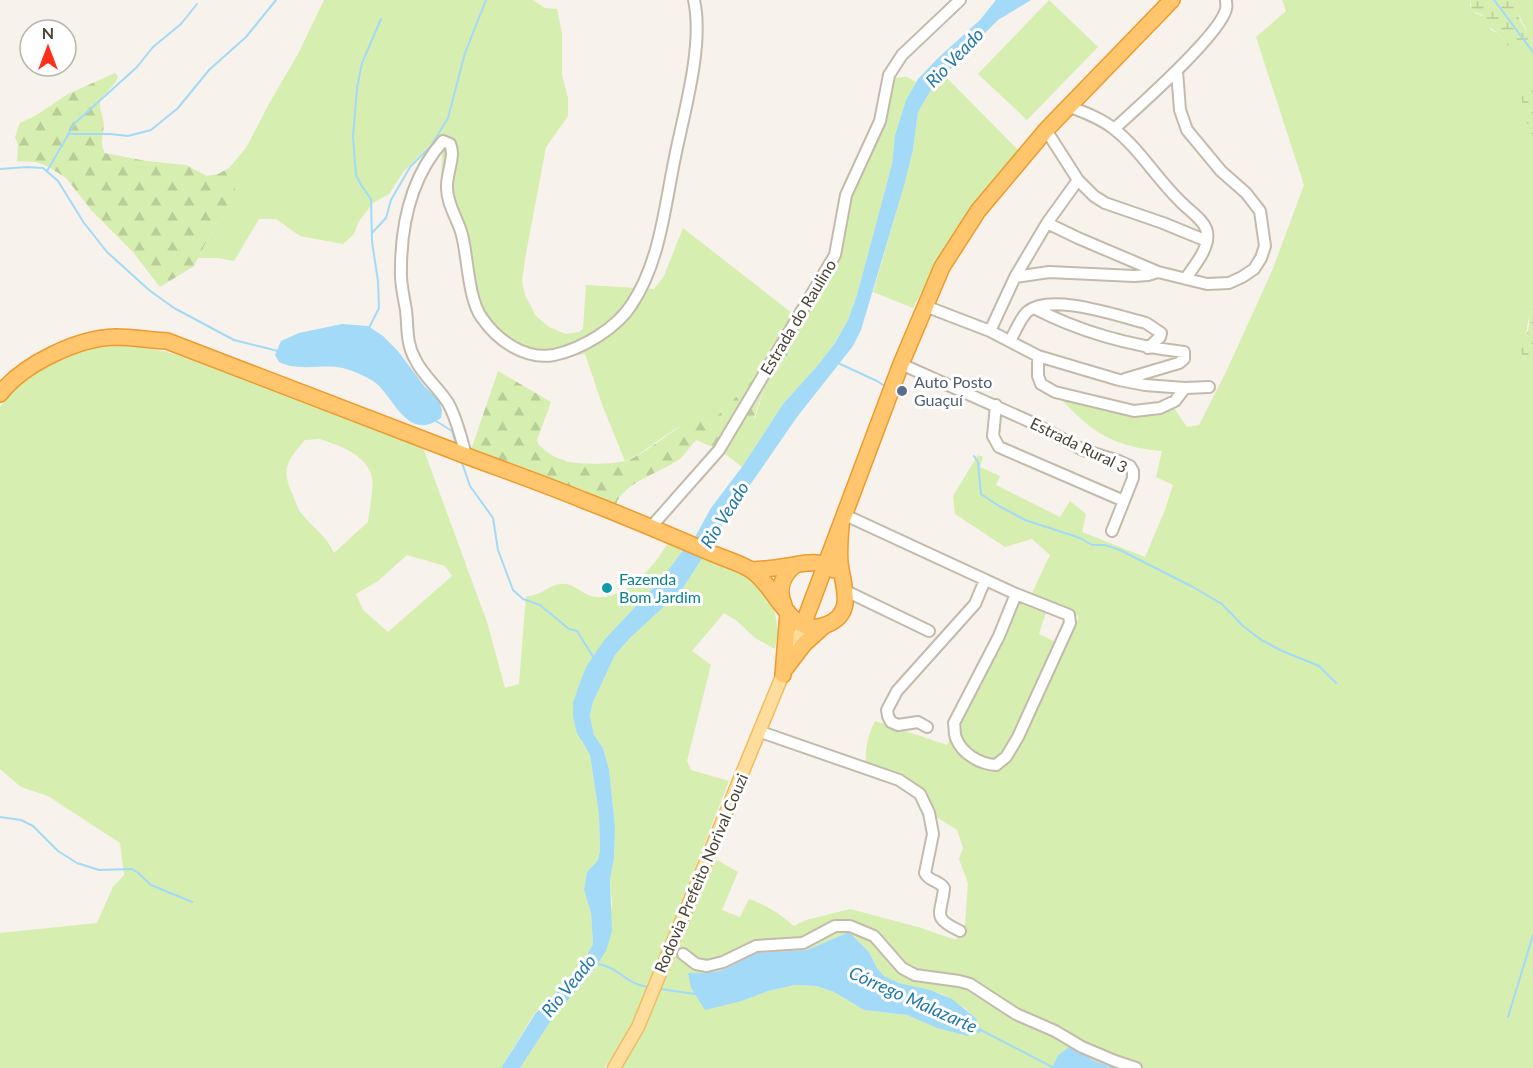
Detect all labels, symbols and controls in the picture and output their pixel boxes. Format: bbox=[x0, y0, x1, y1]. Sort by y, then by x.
north arrow bbox=[18, 18, 78, 78]
text: N bbox=[42, 23, 54, 42]
water label: Rio Veado bbox=[921, 23, 988, 92]
street label: Estrada do Raulino bbox=[756, 256, 839, 378]
place label: Auto Posto Guaçuí bbox=[914, 372, 992, 409]
marker: Auto Posto Guaçuí bbox=[895, 384, 909, 398]
street label: Estrada Rural 3 bbox=[1027, 413, 1131, 476]
water label: Rio Veado bbox=[695, 477, 753, 552]
place label: Fazenda Bom Jardim bbox=[619, 569, 701, 606]
marker: Fazenda Bom Jardim bbox=[600, 581, 614, 595]
street label: Rodovia Prefeito Norival Couzi bbox=[650, 770, 751, 975]
water label: Rio Veado bbox=[536, 950, 600, 1021]
water label: Córrego Malazarte bbox=[846, 961, 981, 1037]

